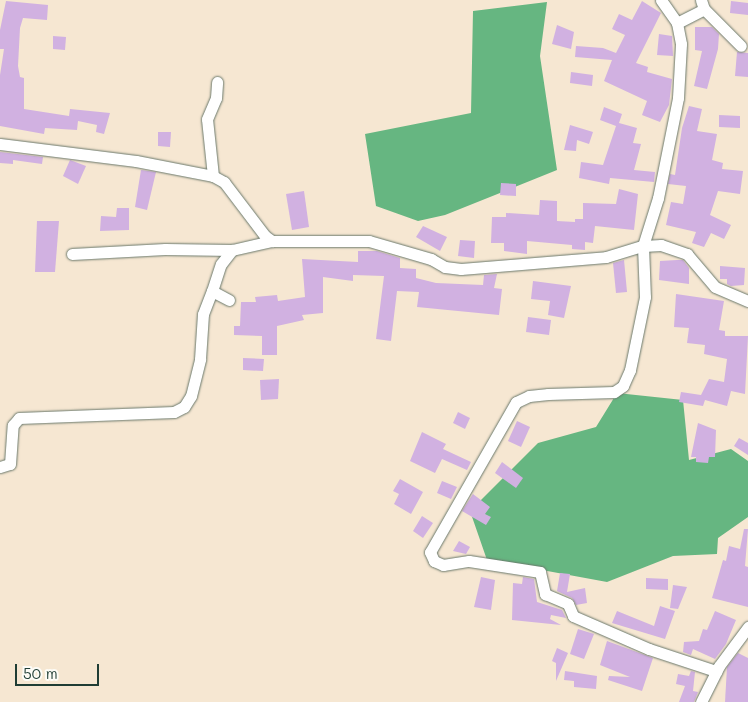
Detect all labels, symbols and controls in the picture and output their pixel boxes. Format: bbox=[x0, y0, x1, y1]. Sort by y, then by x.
scale bar bbox=[18, 654, 101, 686]
text: 50 m bbox=[23, 663, 58, 683]

